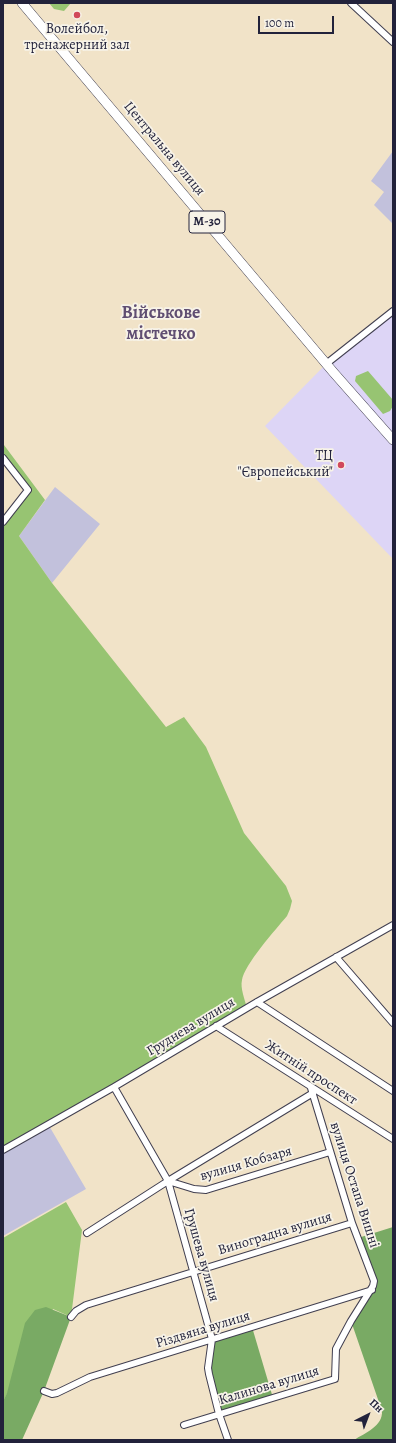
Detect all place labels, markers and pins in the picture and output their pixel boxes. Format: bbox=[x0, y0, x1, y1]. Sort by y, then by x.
marker: Волейбол, тренажерний зал bbox=[72, 10, 82, 20]
place label: Волейбол, тренажерний зал bbox=[24, 22, 130, 54]
place label: ТЦ "Європейський" bbox=[238, 449, 333, 482]
marker: ТЦ "Європейський" bbox=[336, 460, 346, 470]

